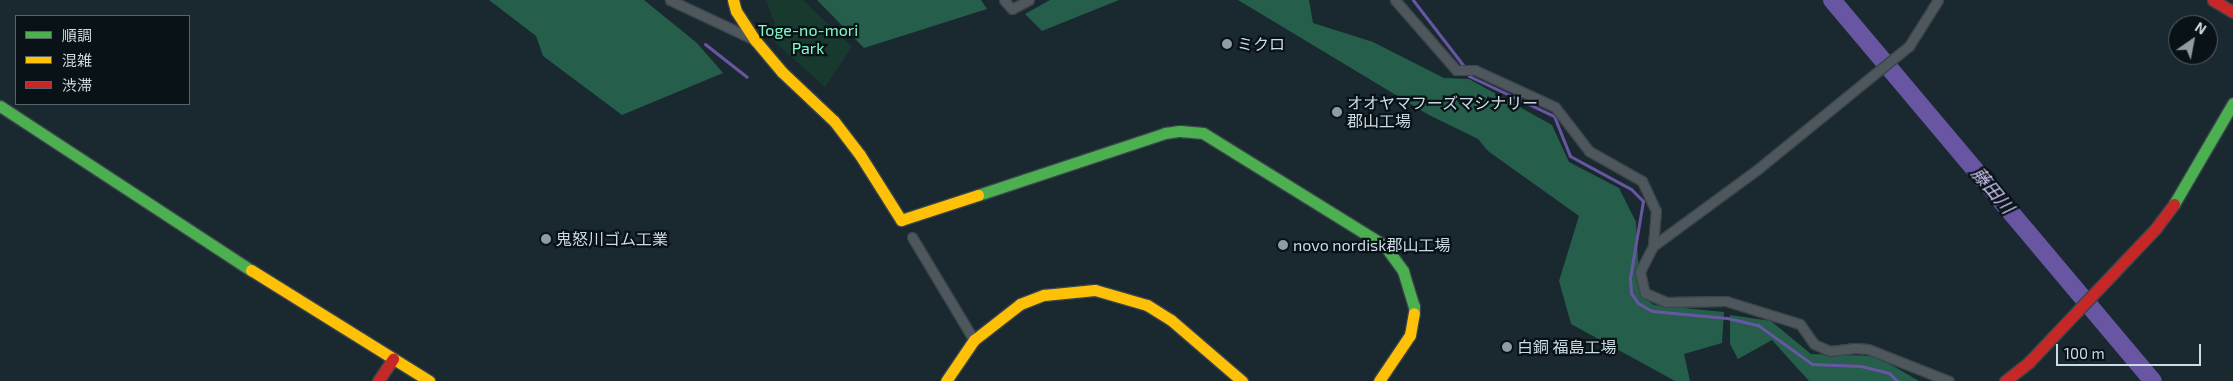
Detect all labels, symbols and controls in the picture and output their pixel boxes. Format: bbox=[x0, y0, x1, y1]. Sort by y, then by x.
legend bbox=[15, 15, 190, 105]
north arrow bbox=[2168, 15, 2218, 65]
text: N bbox=[2192, 18, 2210, 38]
park label: Toge-no-mori Park bbox=[758, 20, 858, 58]
text: 順調 bbox=[62, 26, 92, 44]
place label: ミクロ bbox=[1237, 34, 1285, 54]
marker: ミクロ bbox=[1221, 38, 1233, 50]
text: 混雑 bbox=[62, 51, 92, 69]
text: 渋滞 bbox=[62, 76, 92, 94]
place label: オオヤマフーズマシナリー 郡山工場 bbox=[1347, 93, 1539, 131]
marker: オオヤマフーズマシナリー 郡山工場 bbox=[1331, 106, 1343, 118]
water label: 藤田川 bbox=[1967, 162, 2019, 218]
place label: 鬼怒川ゴム工業 bbox=[556, 229, 668, 249]
marker: 鬼怒川ゴム工業 bbox=[540, 233, 552, 245]
place label: novo nordisk郡山工場 bbox=[1293, 235, 1450, 255]
marker: novo nordisk郡山工場 bbox=[1277, 239, 1289, 251]
scale bar bbox=[2058, 334, 2203, 366]
place label: 白銅 福島工場 bbox=[1517, 337, 1617, 357]
marker: 白銅 福島工場 bbox=[1501, 341, 1513, 353]
text: 100 m bbox=[2064, 344, 2105, 362]

